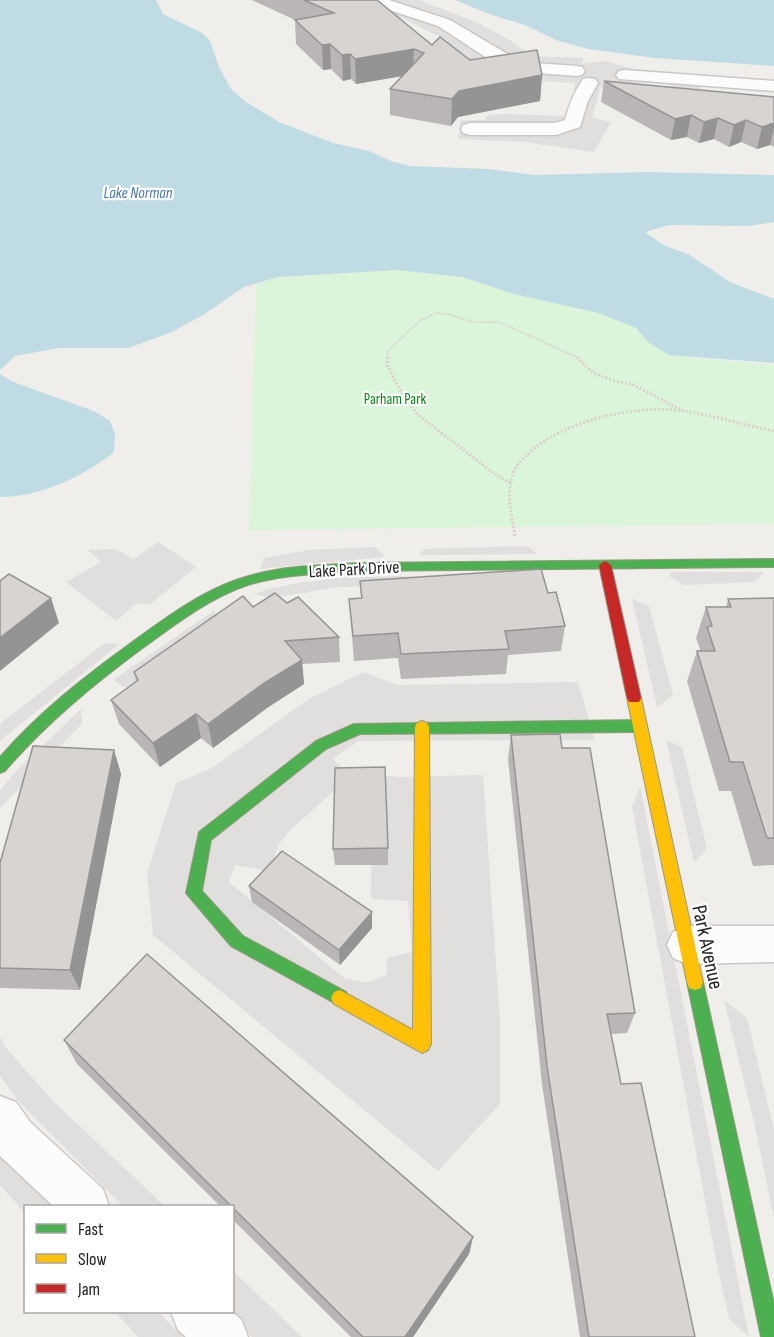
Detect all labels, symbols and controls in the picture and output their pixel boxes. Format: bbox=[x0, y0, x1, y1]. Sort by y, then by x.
water label: Lake Norman bbox=[104, 184, 173, 203]
park label: Parham Park bbox=[364, 390, 426, 409]
street label: Lake Park Drive bbox=[308, 557, 400, 582]
street label: Park Avenue bbox=[686, 903, 729, 991]
legend bbox=[24, 1205, 234, 1313]
text: Fast bbox=[78, 1219, 104, 1240]
text: Slow bbox=[78, 1249, 107, 1270]
text: Jam bbox=[77, 1279, 100, 1300]

